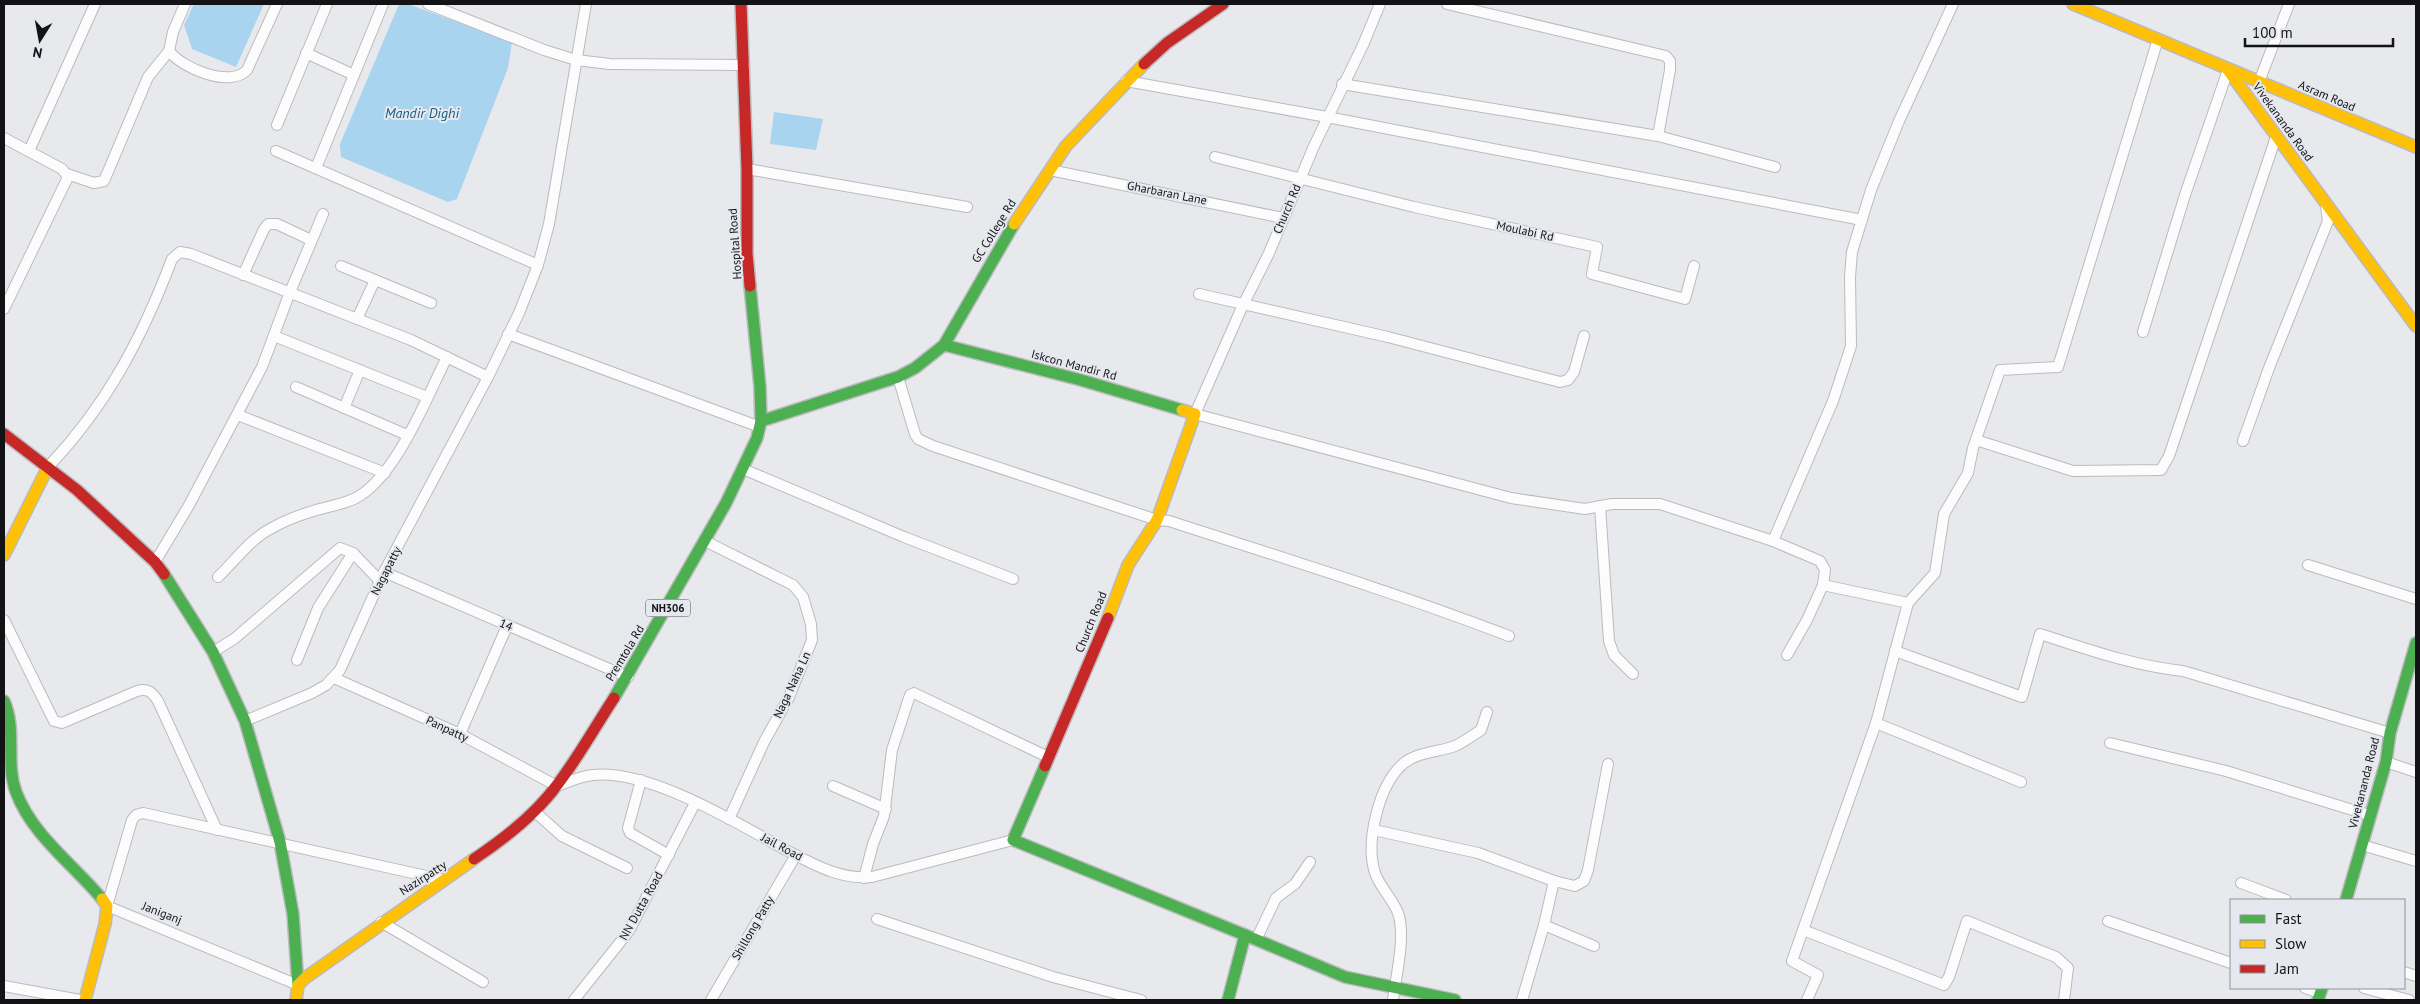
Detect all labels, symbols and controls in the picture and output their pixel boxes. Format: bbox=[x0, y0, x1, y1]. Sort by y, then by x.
north arrow bbox=[15, 15, 65, 65]
scale bar bbox=[2245, 15, 2392, 47]
text: 100 m bbox=[2252, 23, 2293, 42]
text: N bbox=[31, 43, 44, 62]
street label: Asram Road bbox=[2296, 77, 2358, 114]
street label: Vivekananda Road bbox=[2249, 79, 2317, 164]
water label: Mandir Dighi bbox=[385, 104, 459, 122]
street label: Gharbaran Lane bbox=[1126, 177, 1208, 208]
street label: Church Rd bbox=[1269, 182, 1304, 236]
street label: GC College Rd bbox=[968, 196, 1019, 265]
street label: Hospital Road bbox=[725, 208, 744, 280]
street label: Moulabi Rd bbox=[1495, 217, 1555, 244]
street label: Iskcon Mandir Rd bbox=[1030, 346, 1119, 383]
street label: Nagapatty bbox=[367, 544, 404, 598]
street label: Church Road bbox=[1071, 589, 1110, 655]
road number: NH306 bbox=[646, 600, 690, 616]
street label: 14 bbox=[497, 615, 516, 634]
street label: Premtola Rd bbox=[602, 622, 647, 684]
street label: Naga Naha Ln bbox=[770, 649, 814, 721]
street label: Panpatty bbox=[424, 712, 471, 745]
street label: Vivekananda Road bbox=[2345, 736, 2382, 831]
street label: Jail Road bbox=[758, 829, 806, 864]
street label: Nazirpatty bbox=[396, 857, 449, 898]
street label: NN Dutta Road bbox=[615, 869, 666, 943]
street label: Shillong Patty bbox=[728, 893, 777, 963]
street label: Janiganj bbox=[139, 898, 184, 927]
legend bbox=[2230, 899, 2405, 989]
text: Fast bbox=[2275, 909, 2302, 928]
text: Slow bbox=[2275, 934, 2306, 953]
text: Jam bbox=[2274, 959, 2299, 978]

